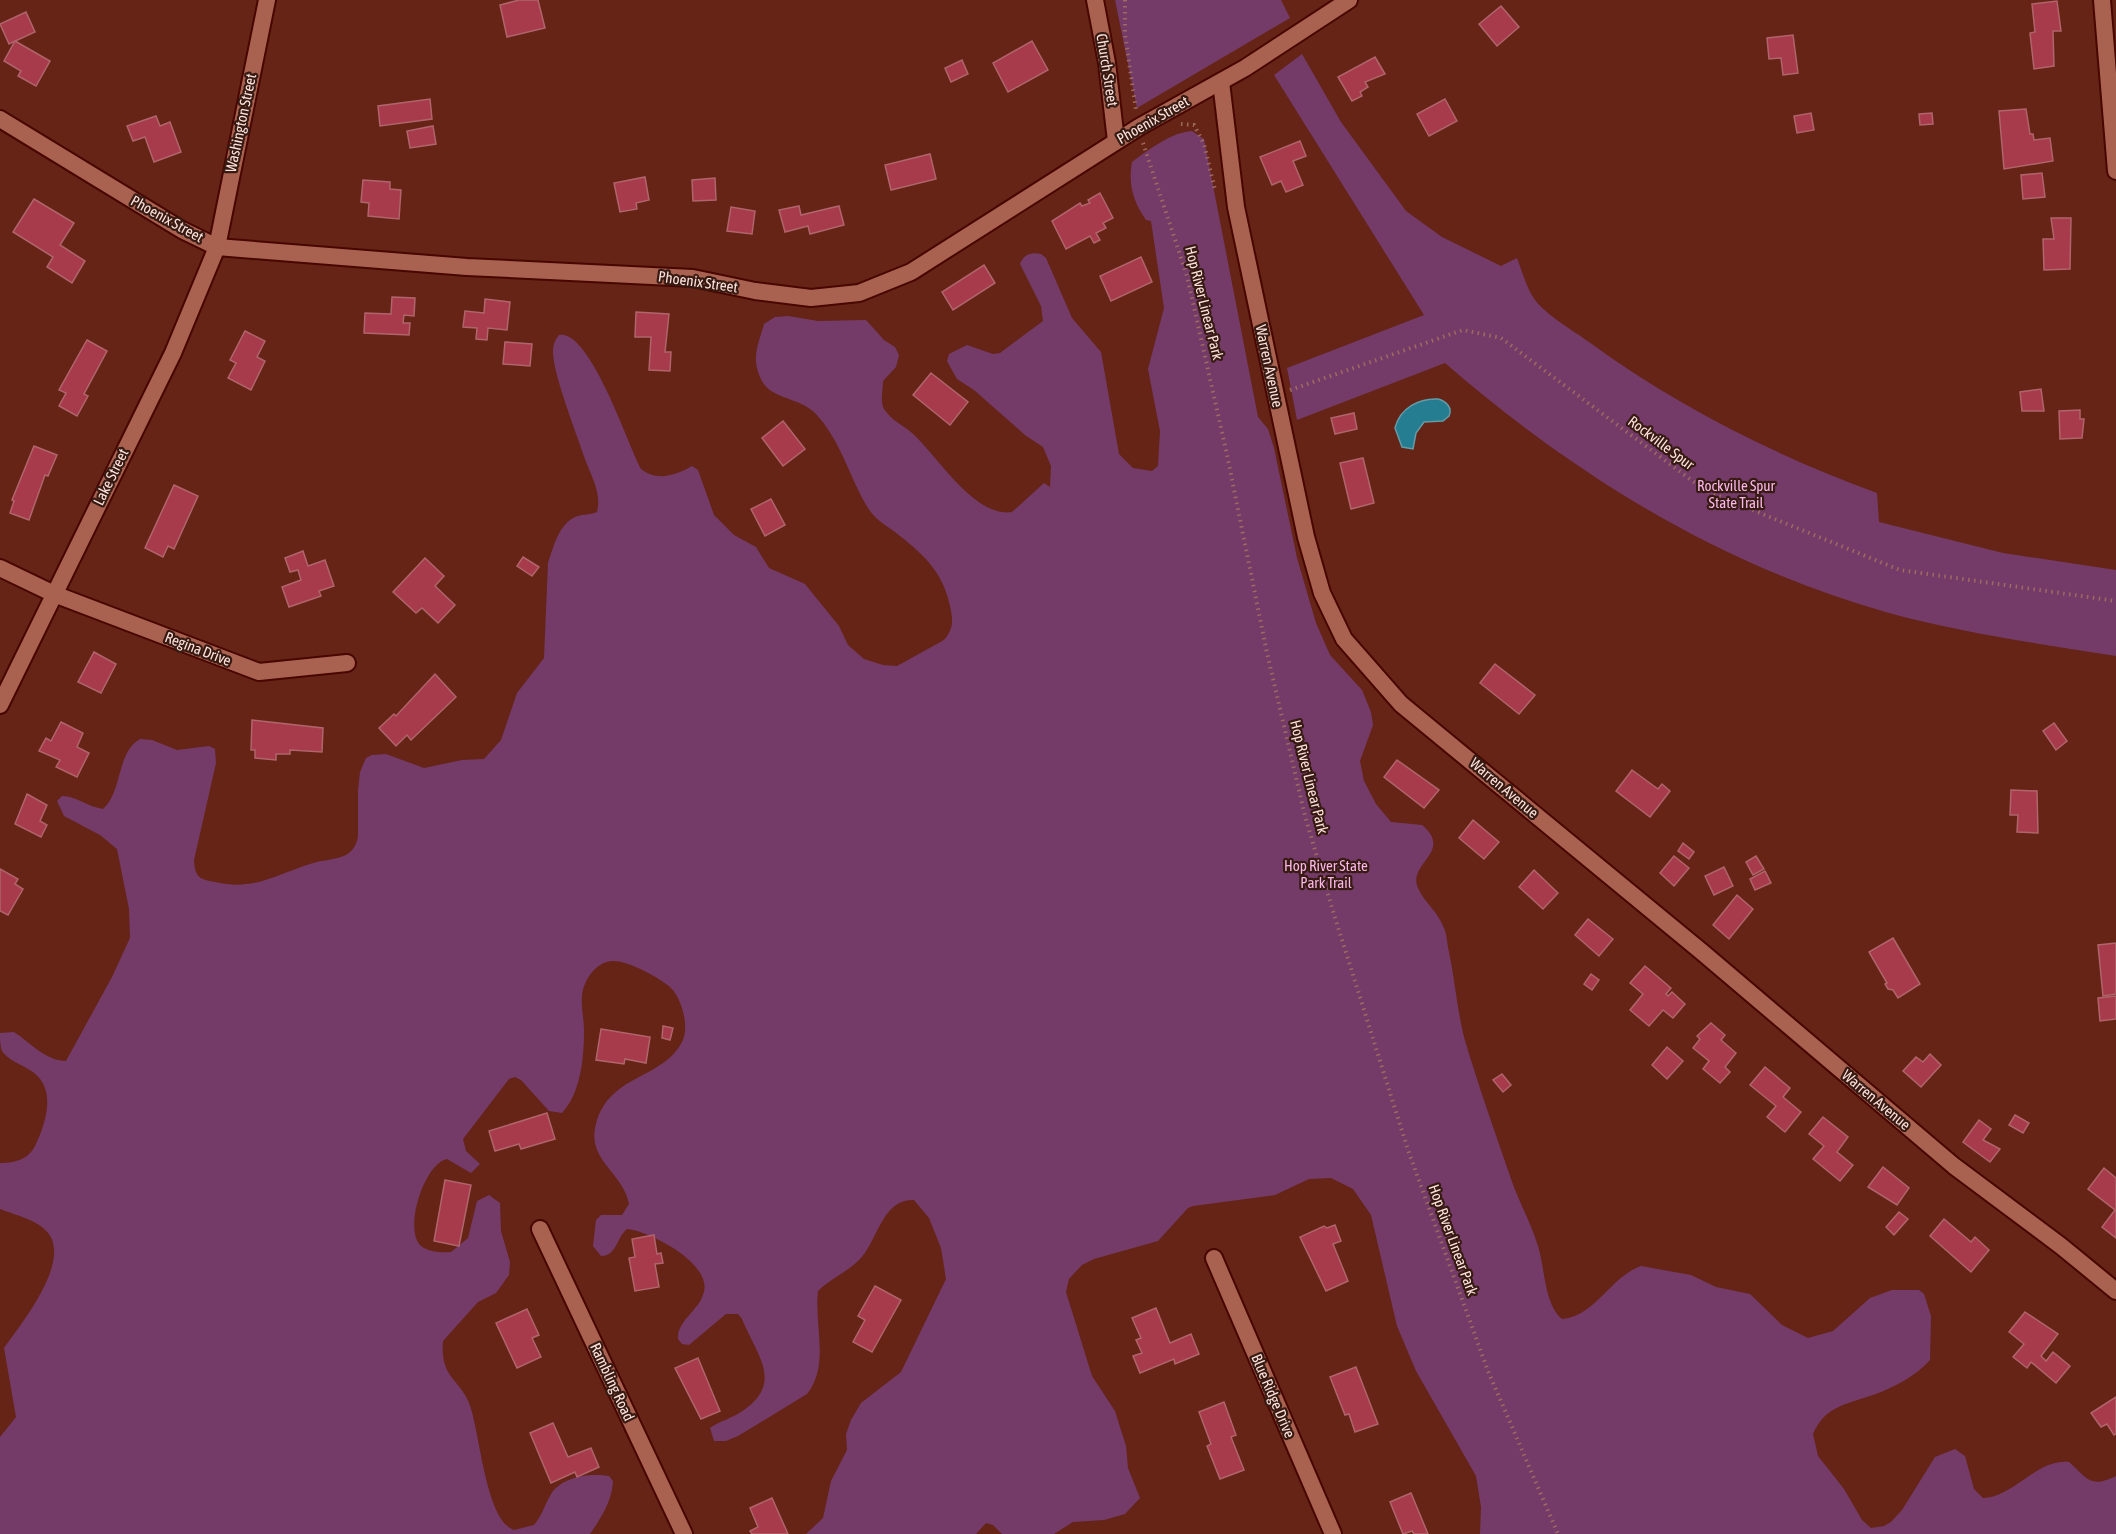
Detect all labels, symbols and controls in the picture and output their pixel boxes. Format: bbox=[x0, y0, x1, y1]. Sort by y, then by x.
street label: Church Street bbox=[1093, 32, 1122, 108]
street label: Washington Street bbox=[222, 72, 259, 174]
street label: Phoenix Street bbox=[1114, 92, 1192, 147]
street label: Phoenix Street bbox=[128, 192, 206, 245]
street label: Hop River Linear Park bbox=[1182, 244, 1227, 362]
street label: Phoenix Street bbox=[657, 268, 739, 296]
street label: Warren Avenue bbox=[1252, 323, 1287, 409]
street label: Rockville Spur bbox=[1625, 412, 1698, 473]
street label: Lake Street bbox=[90, 446, 132, 508]
park label: Rockville Spur State Trail bbox=[1697, 477, 1776, 511]
street label: Regina Drive bbox=[163, 628, 234, 669]
street label: Hop River Linear Park bbox=[1287, 718, 1332, 836]
street label: Warren Avenue bbox=[1467, 754, 1542, 821]
park label: Hop River State Park Trail bbox=[1284, 857, 1368, 891]
street label: Warren Avenue bbox=[1839, 1066, 1914, 1133]
street label: Hop River Linear Park bbox=[1425, 1182, 1482, 1298]
street label: Rambling Road bbox=[587, 1340, 638, 1424]
street label: Blue Ridge Drive bbox=[1248, 1351, 1299, 1440]

